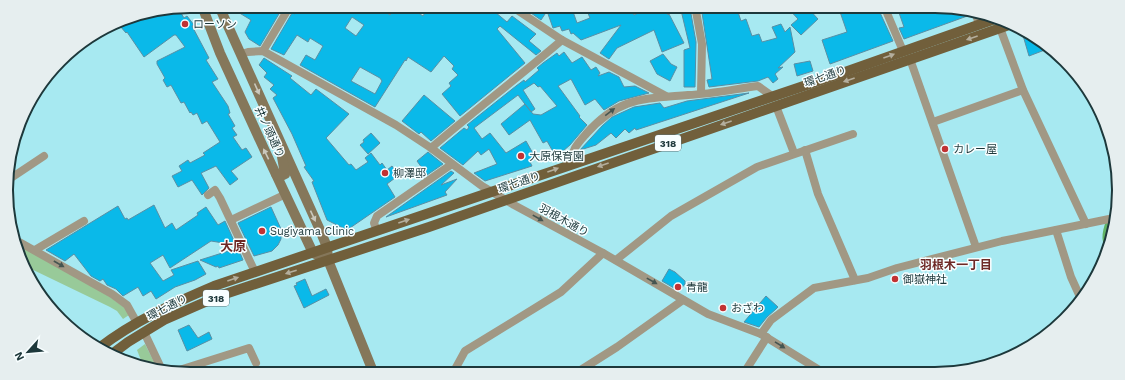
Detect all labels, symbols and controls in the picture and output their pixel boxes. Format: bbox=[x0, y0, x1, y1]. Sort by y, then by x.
place label: ローソン bbox=[193, 18, 237, 31]
marker: ローソン bbox=[180, 19, 190, 29]
one-way arrow bbox=[966, 35, 978, 41]
one-way arrow bbox=[883, 53, 895, 59]
street label: 環七通り bbox=[802, 63, 848, 90]
one-way arrow bbox=[843, 78, 855, 84]
one-way arrow bbox=[254, 84, 260, 95]
street label: 井ノ頭通り bbox=[252, 105, 287, 160]
one-way arrow bbox=[605, 108, 616, 116]
one-way arrow bbox=[720, 120, 732, 126]
road number: 318 bbox=[655, 135, 681, 151]
place label: カレー屋 bbox=[953, 143, 997, 156]
marker: カレー屋 bbox=[940, 144, 950, 154]
one-way arrow bbox=[263, 148, 269, 160]
place label: 大原保育園 bbox=[529, 150, 584, 163]
marker: 大原保育園 bbox=[516, 151, 526, 161]
one-way arrow bbox=[597, 163, 609, 169]
place label: 柳澤邸 bbox=[393, 167, 426, 180]
one-way arrow bbox=[548, 167, 560, 173]
marker: 柳澤邸 bbox=[380, 168, 390, 178]
street label: 環七通り bbox=[496, 169, 542, 196]
street label: 羽根木通り bbox=[537, 201, 591, 239]
one-way arrow bbox=[310, 210, 316, 221]
one-way arrow bbox=[532, 215, 544, 222]
one-way arrow bbox=[398, 218, 410, 224]
place label: Sugiyama Clinic bbox=[270, 225, 354, 238]
marker: Sugiyama Clinic bbox=[257, 226, 267, 236]
district label: 大原 bbox=[220, 239, 246, 254]
district label: 羽根木一丁目 bbox=[920, 258, 992, 272]
one-way arrow bbox=[53, 260, 65, 267]
one-way arrow bbox=[284, 269, 296, 275]
place label: 御嶽神社 bbox=[902, 273, 947, 286]
marker: 御嶽神社 bbox=[890, 274, 900, 284]
one-way arrow bbox=[227, 276, 239, 282]
one-way arrow bbox=[646, 277, 658, 284]
place label: 青龍 bbox=[686, 281, 708, 294]
marker: 青龍 bbox=[673, 282, 683, 292]
road number: 318 bbox=[203, 290, 229, 306]
street label: 環七通り bbox=[145, 292, 190, 323]
place label: おざわ bbox=[731, 302, 764, 315]
marker: おざわ bbox=[718, 303, 728, 313]
north arrow bbox=[8, 332, 48, 372]
one-way arrow bbox=[774, 342, 786, 349]
text: N bbox=[12, 350, 27, 363]

